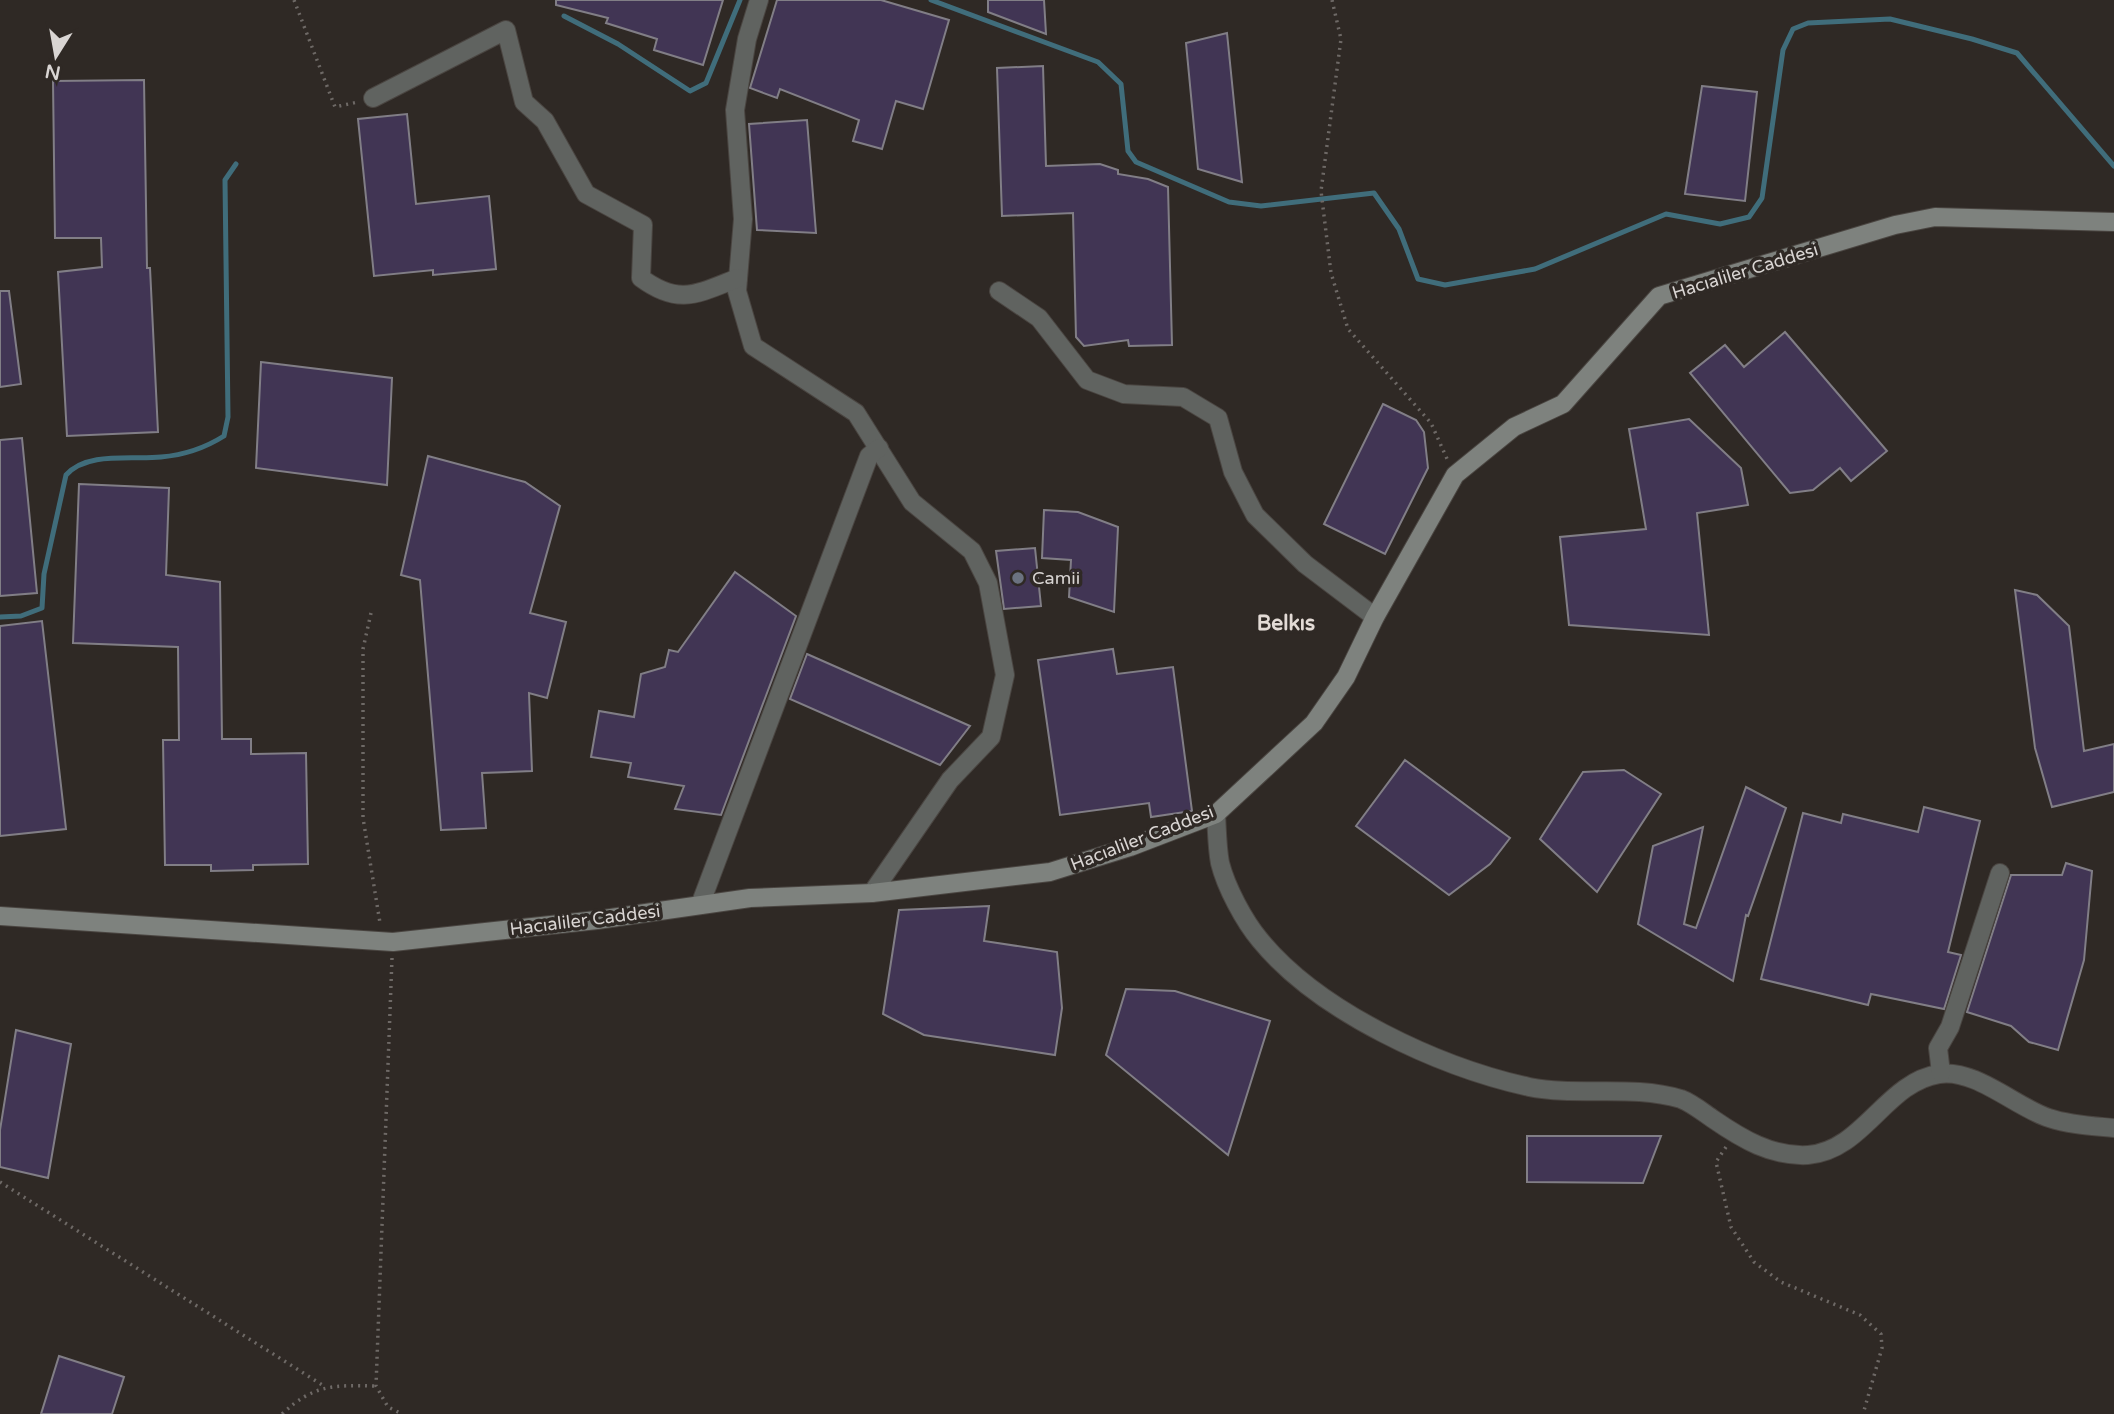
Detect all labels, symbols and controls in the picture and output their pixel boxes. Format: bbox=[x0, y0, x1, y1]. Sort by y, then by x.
north arrow bbox=[21, 21, 91, 91]
text: N bbox=[43, 59, 63, 84]
street label: Hacıaliler Caddesi bbox=[1669, 238, 1821, 304]
place label: Camii bbox=[1032, 567, 1080, 589]
marker: Camii bbox=[1010, 570, 1026, 586]
district label: Belkıs bbox=[1257, 611, 1315, 636]
street label: Hacıaliler Caddesi bbox=[1067, 801, 1217, 875]
street label: Hacıaliler Caddesi bbox=[508, 900, 662, 940]

